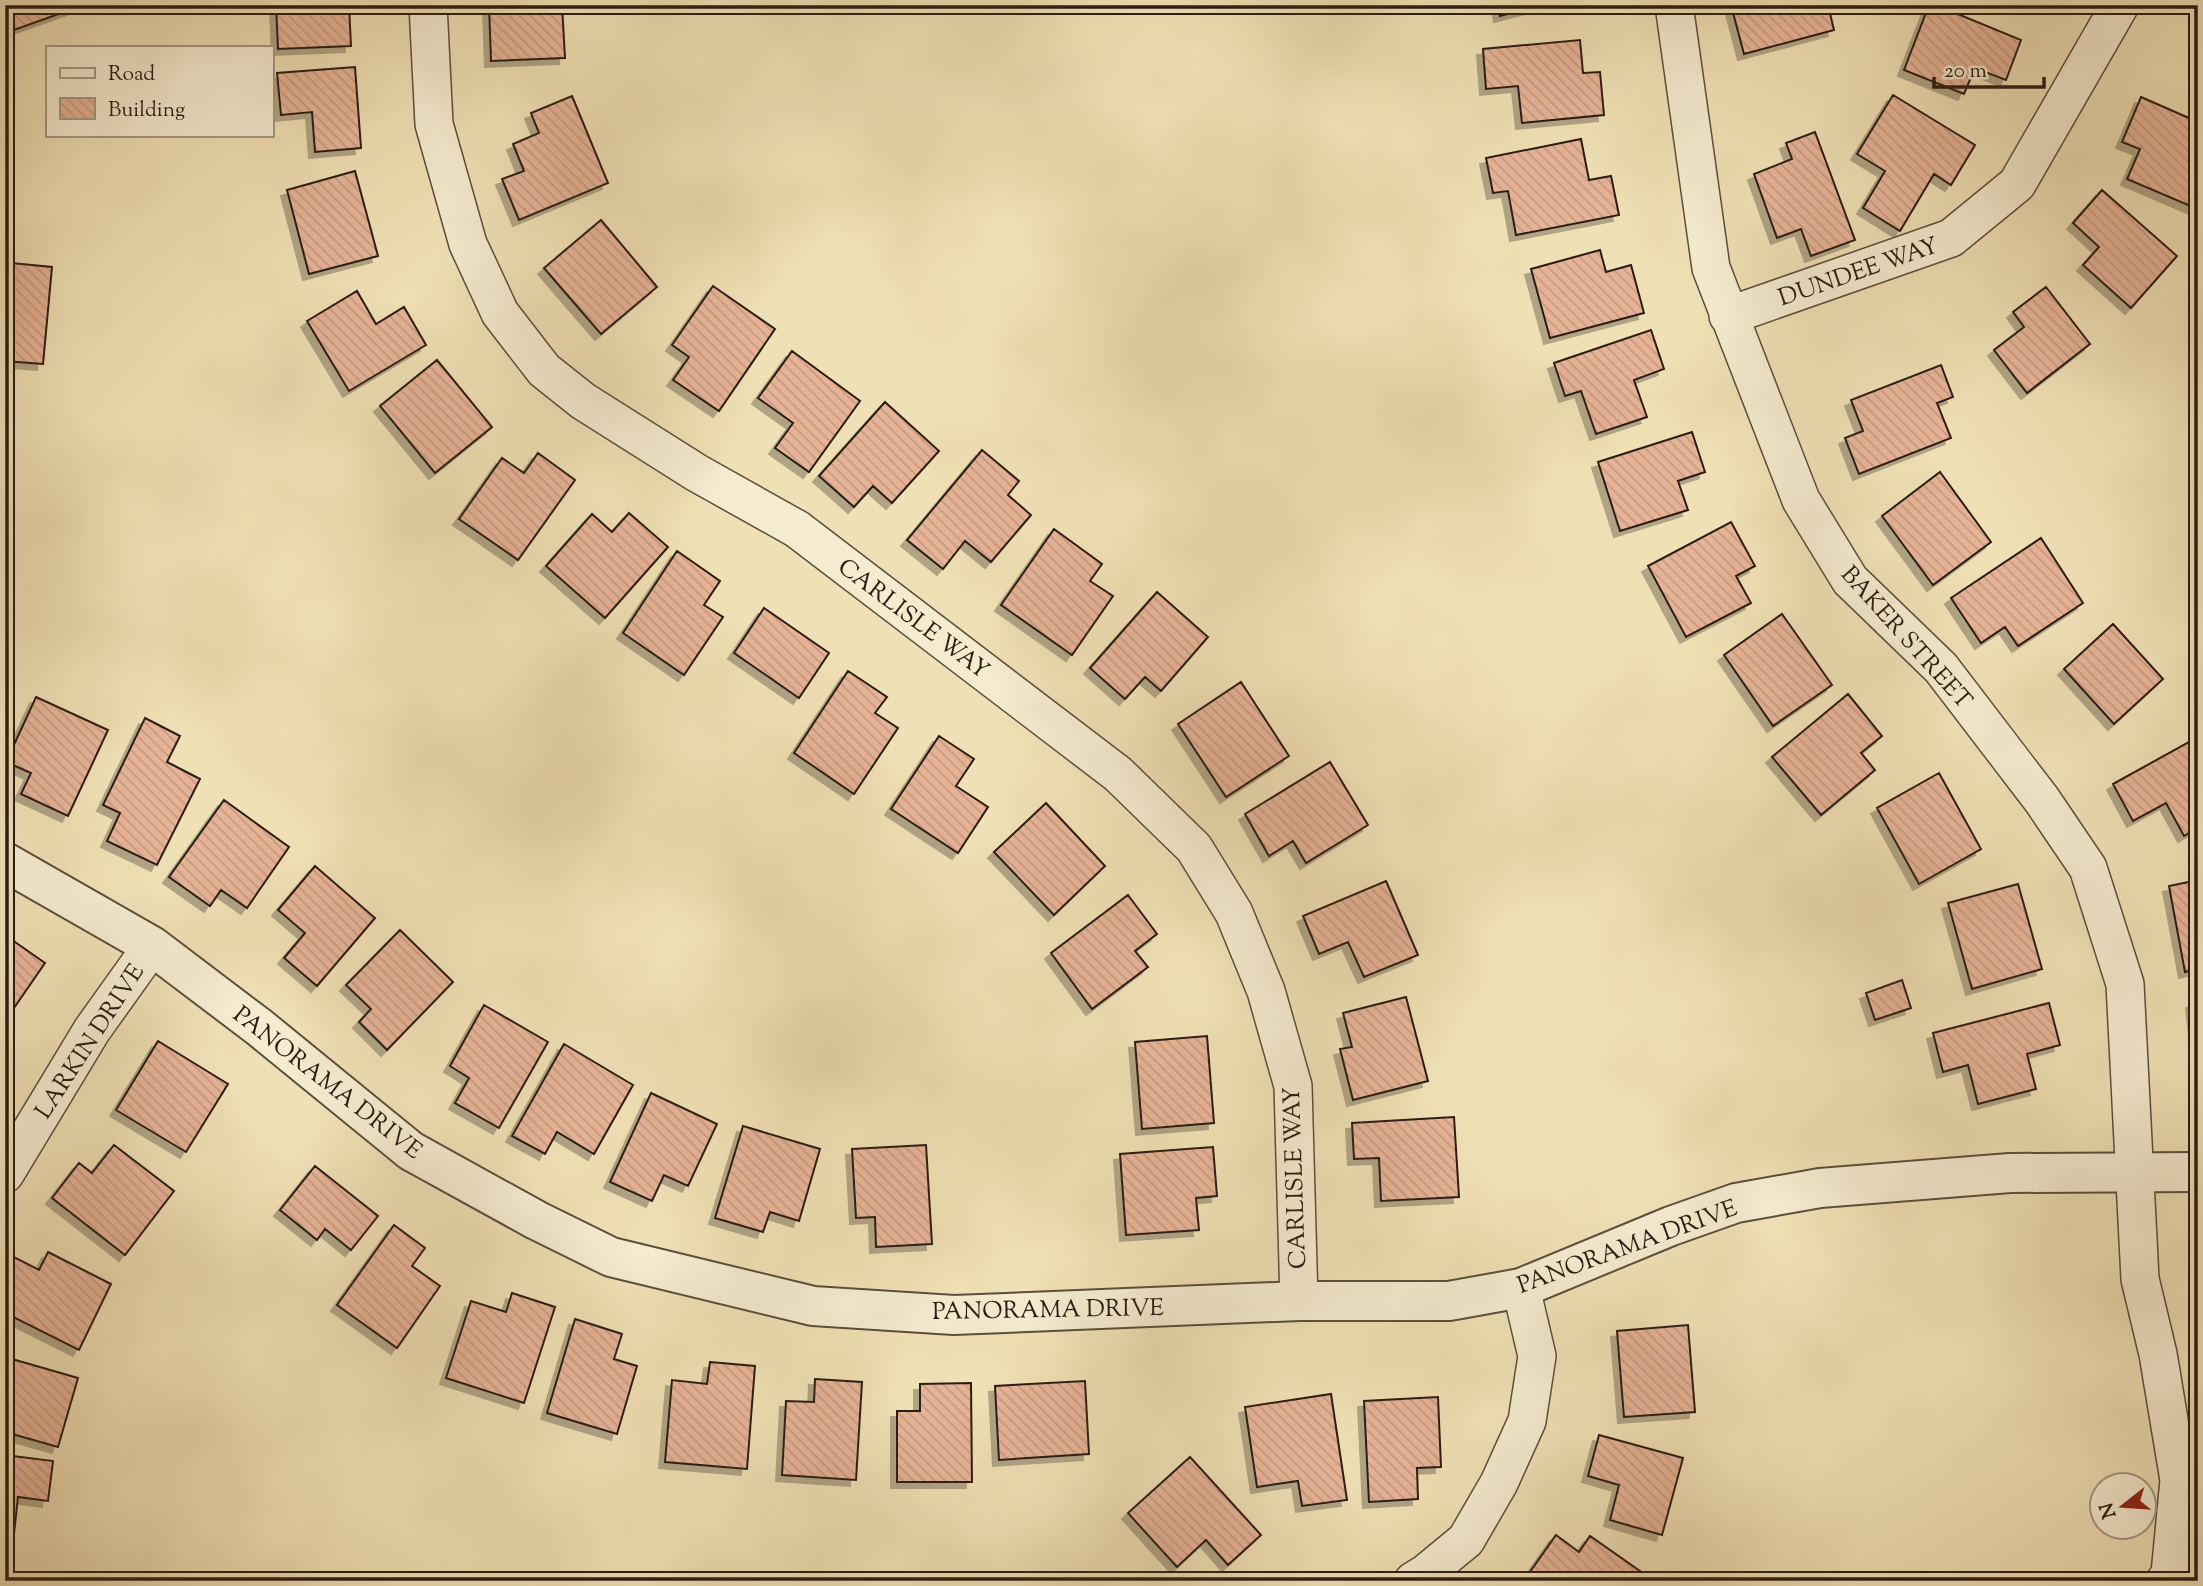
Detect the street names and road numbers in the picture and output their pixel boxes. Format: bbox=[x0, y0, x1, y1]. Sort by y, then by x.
street label: DUNDEE WAY bbox=[1774, 230, 1943, 316]
street label: CARLISLE WAY bbox=[830, 551, 996, 688]
street label: BAKER STREET bbox=[1832, 559, 1979, 718]
street label: LARKIN DRIVE bbox=[28, 957, 154, 1126]
street label: PANORAMA DRIVE bbox=[225, 999, 429, 1169]
street label: CARLISLE WAY bbox=[1276, 1086, 1316, 1270]
street label: PANORAMA DRIVE bbox=[1513, 1192, 1743, 1303]
street label: PANORAMA DRIVE bbox=[932, 1292, 1165, 1330]

